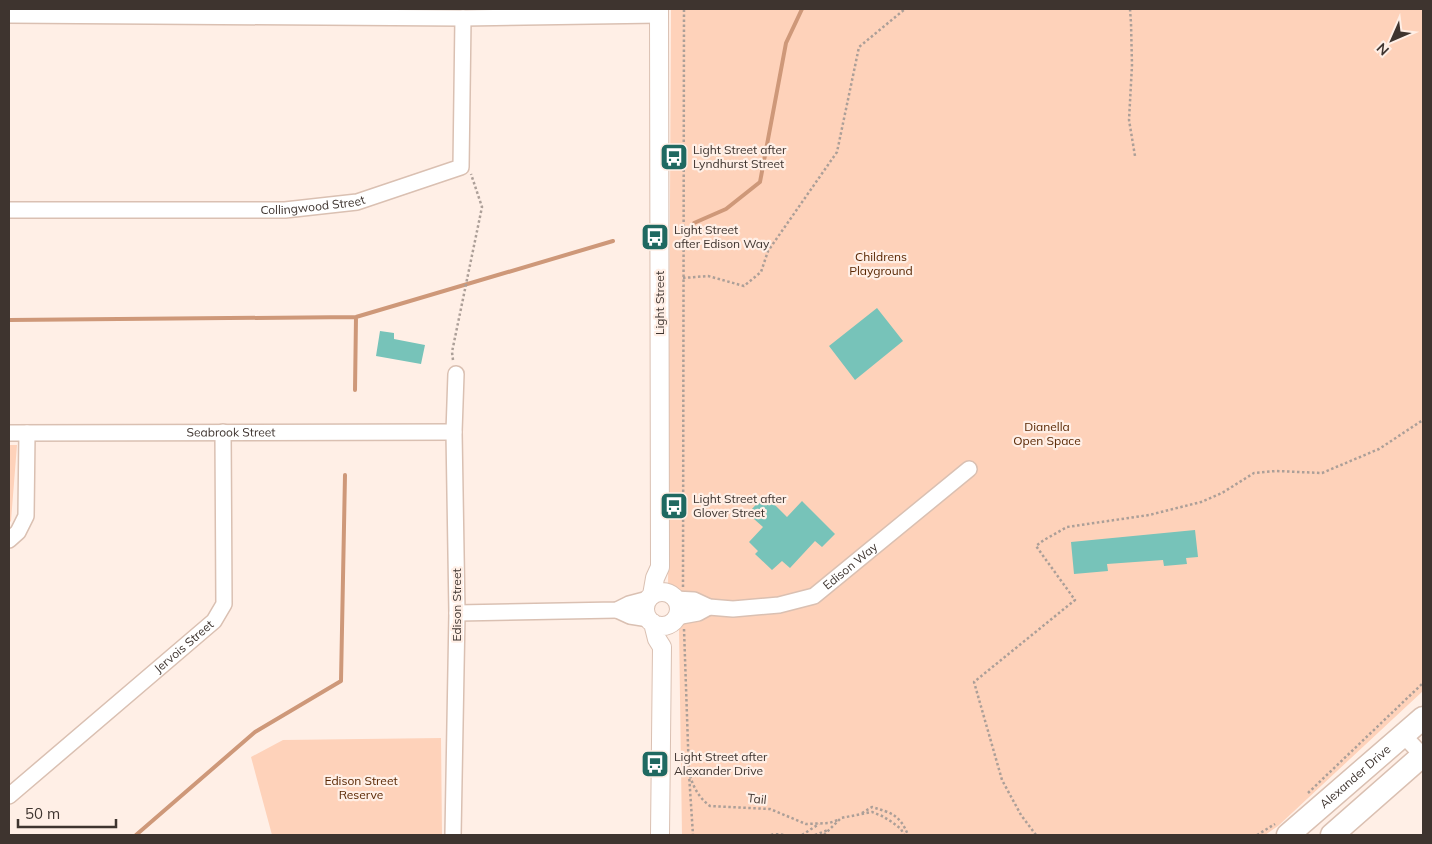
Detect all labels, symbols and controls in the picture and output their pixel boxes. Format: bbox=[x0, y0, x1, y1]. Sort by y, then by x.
north arrow bbox=[1367, 15, 1417, 65]
text: N bbox=[1373, 39, 1393, 59]
bus stop icon: Light Street after Lyndhurst Street bbox=[659, 142, 689, 172]
place label: Light Street after Lyndhurst Street bbox=[693, 142, 787, 171]
street label: Collingwood Street bbox=[260, 192, 367, 217]
bus stop icon: Light Street after Edison Way bbox=[640, 222, 670, 252]
place label: Light Street after Edison Way bbox=[674, 222, 770, 251]
park label: Childrens Playground bbox=[849, 249, 913, 278]
street label: Light Street bbox=[652, 271, 667, 335]
park label: Dianella Open Space bbox=[1013, 419, 1081, 448]
street label: Seabrook Street bbox=[186, 424, 275, 440]
bus stop icon: Light Street after Glover Street bbox=[659, 491, 689, 521]
place label: Light Street after Glover Street bbox=[693, 491, 787, 520]
street label: Edison Way bbox=[820, 539, 881, 593]
street label: Edison Street bbox=[449, 568, 464, 642]
street label: Jervois Street bbox=[151, 617, 216, 676]
street label: Alexander Drive bbox=[1316, 742, 1393, 811]
bus stop icon: Light Street after Alexander Drive bbox=[640, 749, 670, 779]
place label: Light Street after Alexander Drive bbox=[674, 749, 768, 778]
park label: Edison Street Reserve bbox=[324, 773, 398, 802]
street label: Tail bbox=[747, 790, 767, 807]
scale bar bbox=[18, 796, 115, 828]
text: 50 m bbox=[25, 804, 60, 823]

